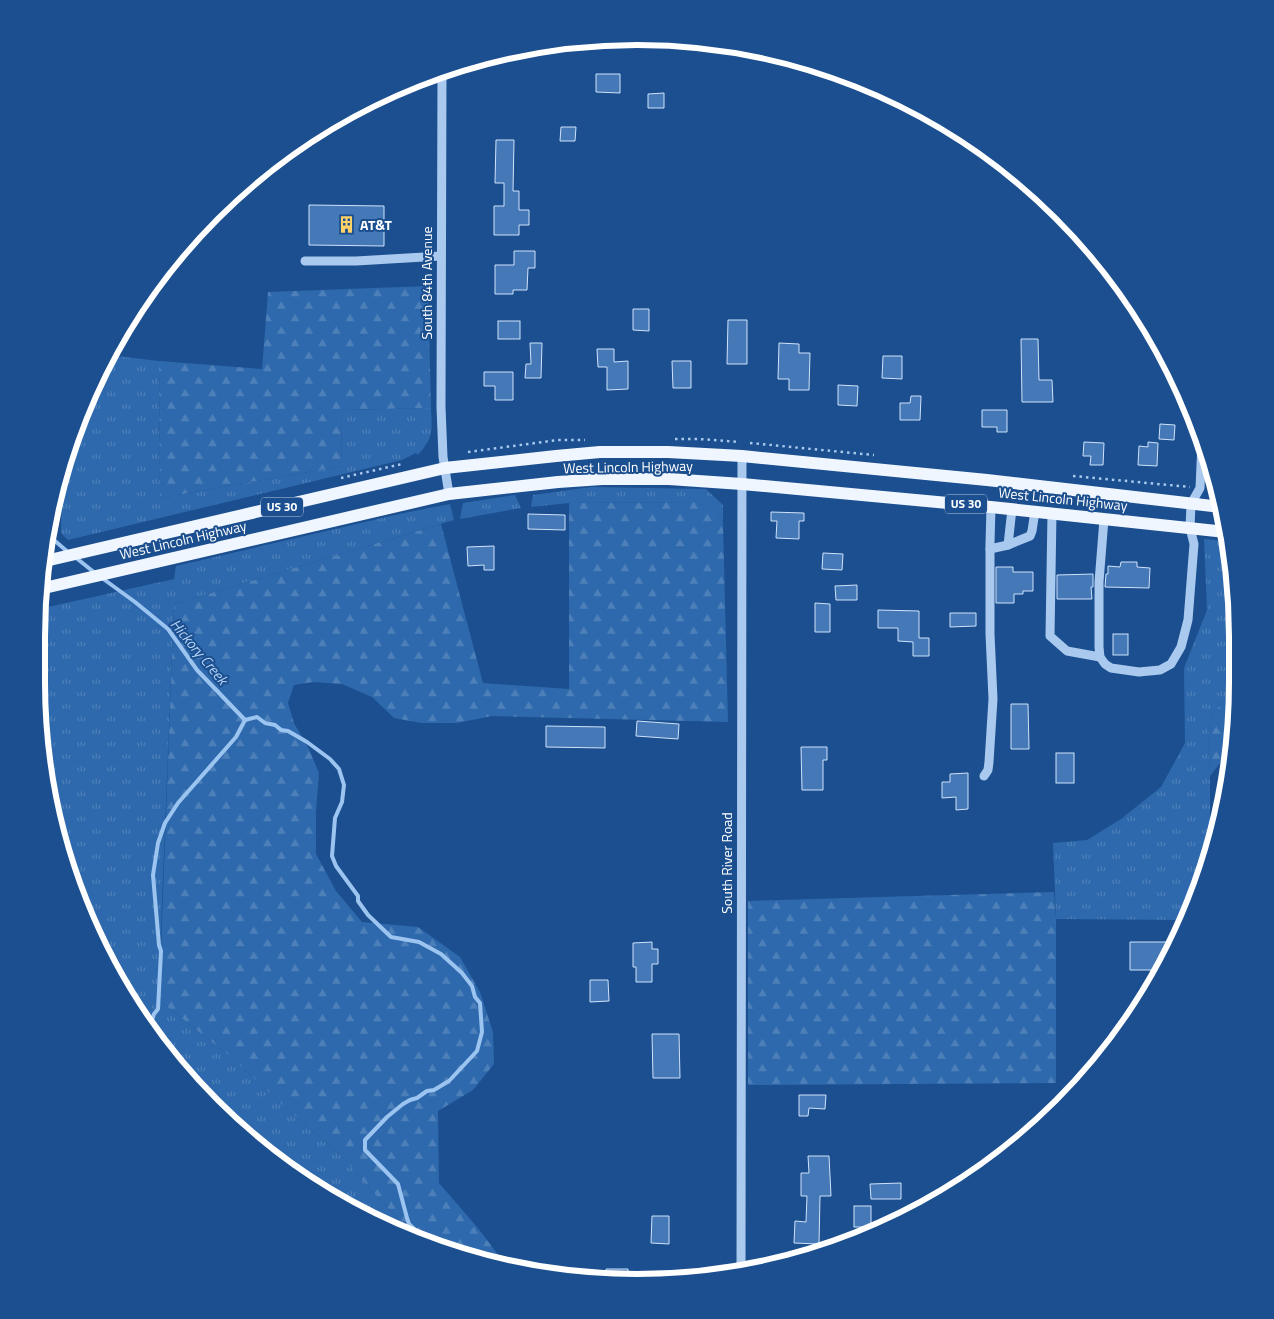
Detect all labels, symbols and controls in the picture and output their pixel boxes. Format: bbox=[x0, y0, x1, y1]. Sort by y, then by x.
place label: AT&T bbox=[360, 214, 392, 235]
building icon: AT&T bbox=[336, 215, 356, 235]
street label: South 84th Avenue bbox=[416, 227, 437, 339]
street label: West Lincoln Highway bbox=[563, 455, 693, 478]
street label: West Lincoln Highway bbox=[997, 481, 1129, 516]
road number: US 30 bbox=[945, 494, 987, 514]
road number: US 30 bbox=[261, 498, 303, 516]
street label: West Lincoln Highway bbox=[117, 515, 249, 564]
water label: Hickory Creek bbox=[165, 614, 235, 691]
street label: South River Road bbox=[716, 812, 737, 914]

